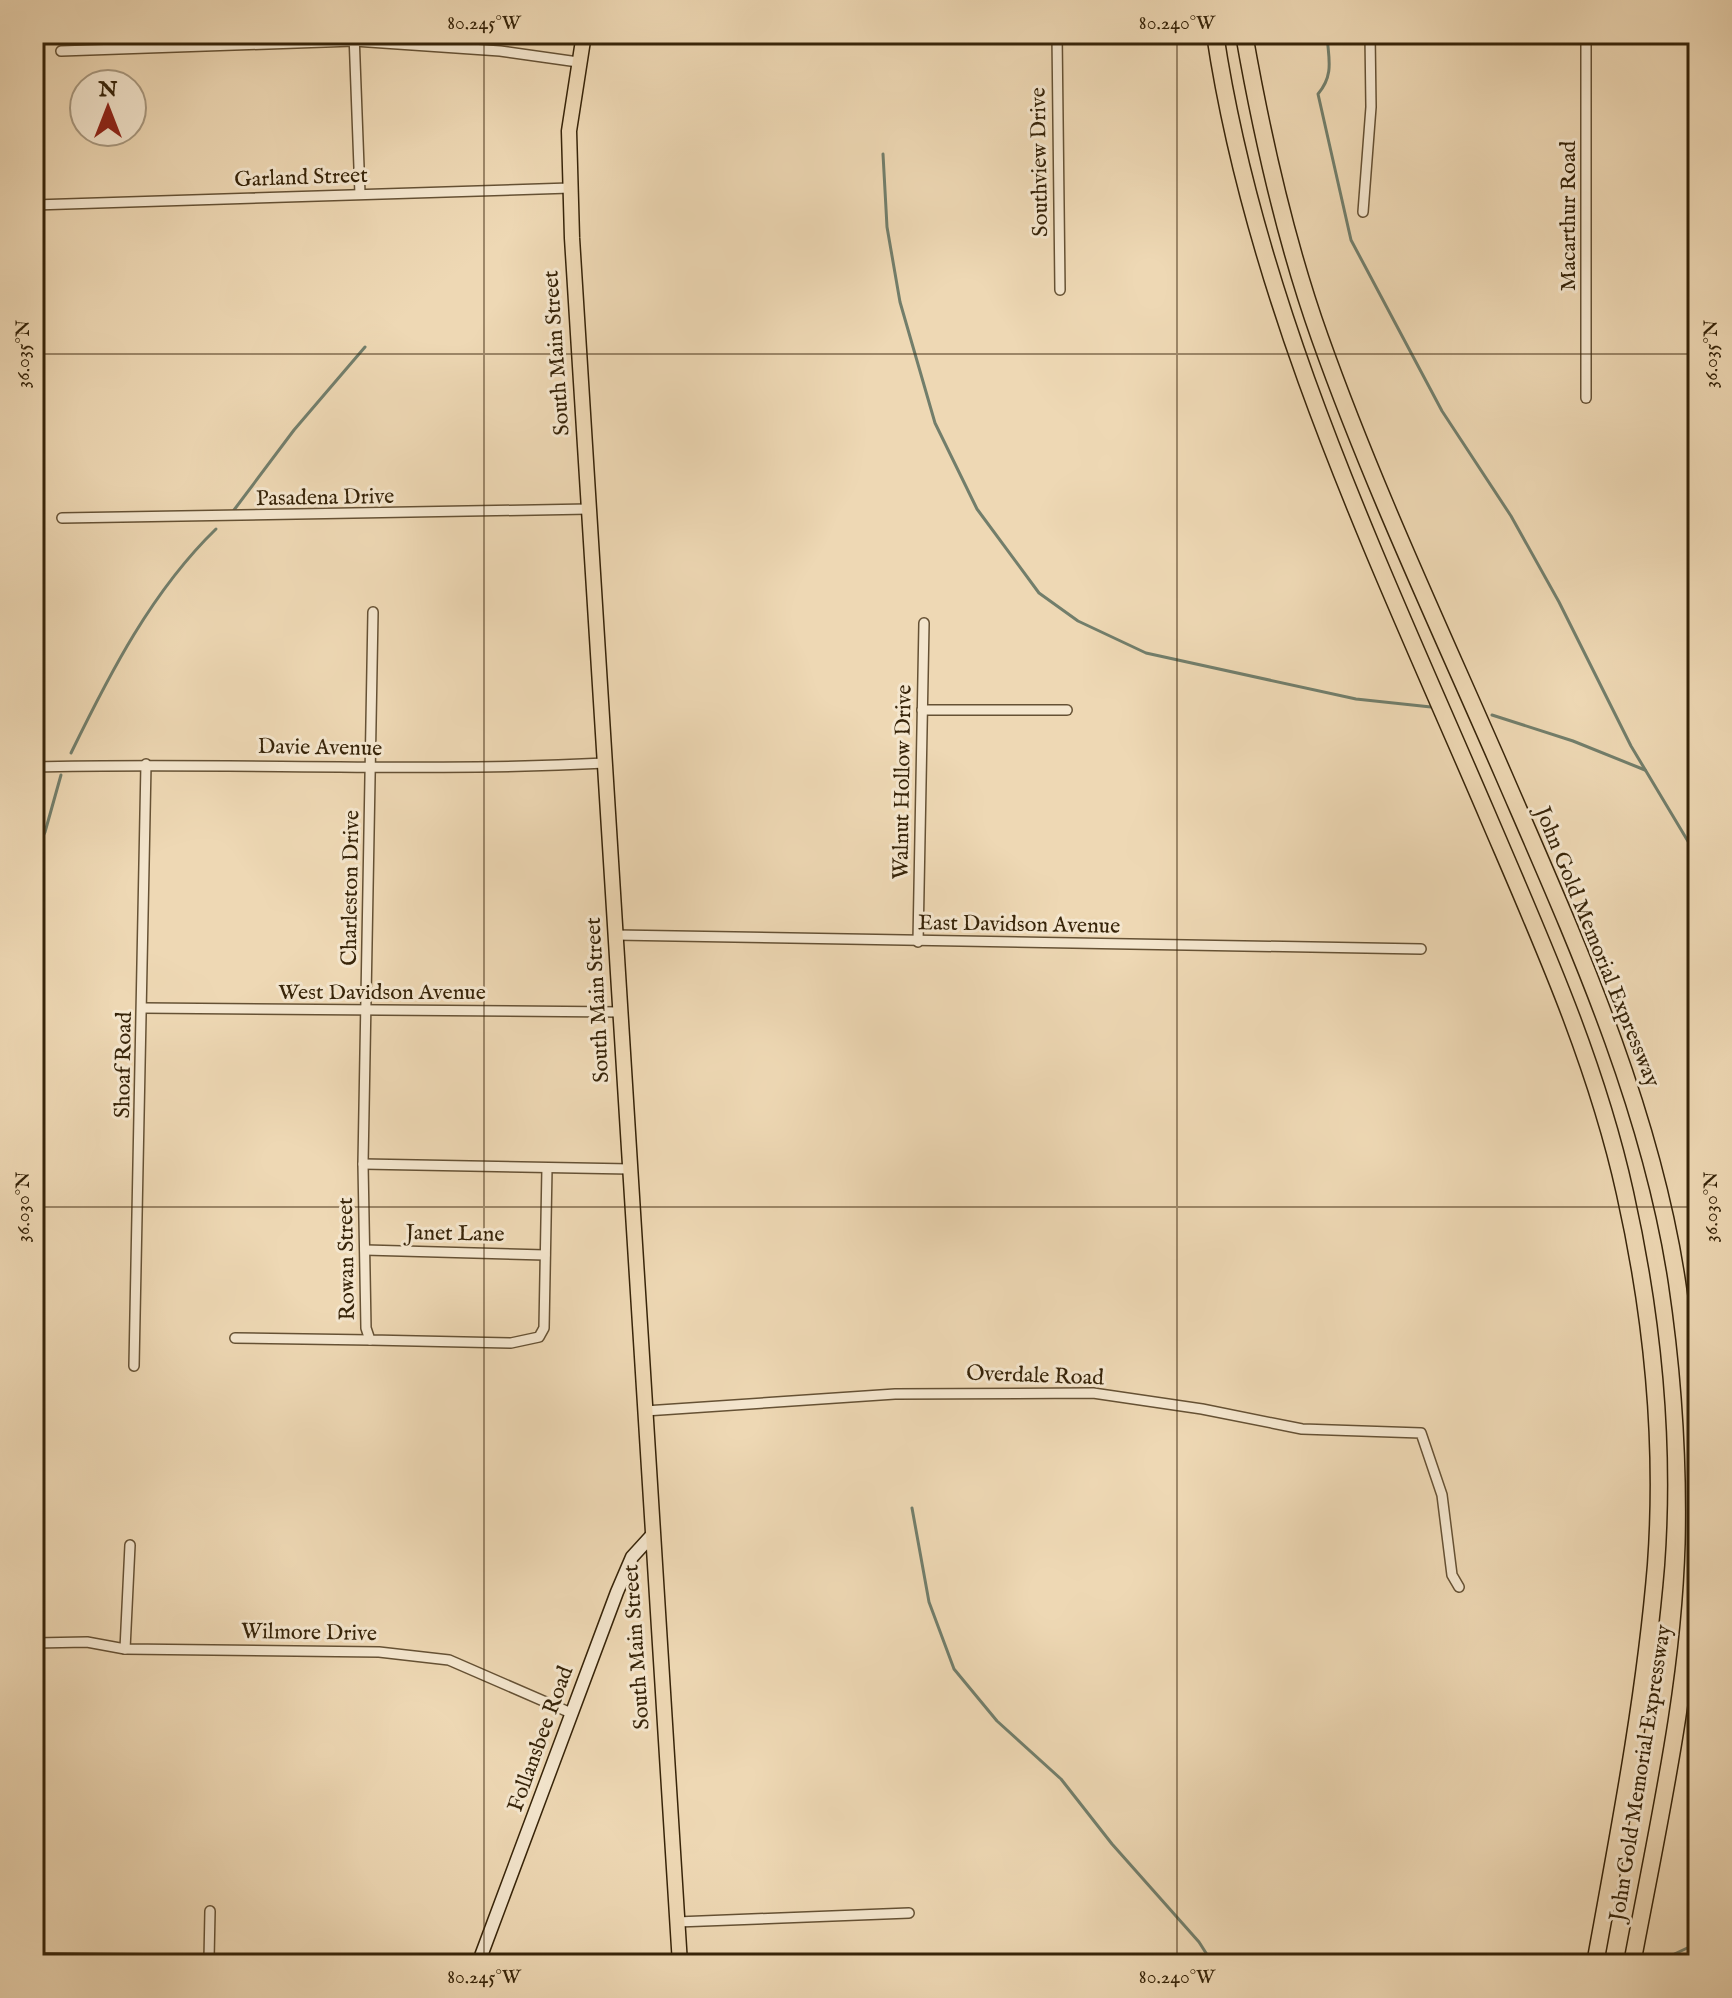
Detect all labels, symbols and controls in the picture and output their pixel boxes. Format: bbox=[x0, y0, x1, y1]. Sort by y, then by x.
text: 80.245°W bbox=[447, 11, 522, 36]
text: 80.240°W bbox=[1139, 11, 1216, 36]
north arrow bbox=[68, 68, 148, 148]
text: N bbox=[97, 76, 118, 104]
street label: Southview Drive bbox=[1025, 87, 1055, 237]
street label: Macarthur Road bbox=[1555, 141, 1583, 291]
street label: Garland Street bbox=[234, 162, 369, 194]
street label: South Main Street bbox=[537, 269, 577, 437]
text: 36.035°N bbox=[11, 320, 36, 388]
text: 36.035°N bbox=[1699, 320, 1724, 388]
street label: Pasadena Drive bbox=[256, 483, 394, 513]
street label: Walnut Hollow Drive bbox=[887, 684, 919, 880]
street label: Davie Avenue bbox=[257, 733, 383, 763]
street label: John Gold Memorial Expressway bbox=[1527, 800, 1666, 1091]
street label: Charleston Drive bbox=[336, 810, 366, 966]
street label: East Davidson Avenue bbox=[918, 909, 1120, 941]
street label: South Main Street bbox=[580, 916, 616, 1084]
street label: West Davidson Avenue bbox=[278, 979, 486, 1007]
street label: Shoaf Road bbox=[109, 1011, 139, 1119]
text: 36.030°N bbox=[11, 1172, 36, 1242]
text: 36.030°N bbox=[1699, 1172, 1724, 1242]
street label: Rowan Street bbox=[332, 1197, 362, 1321]
street label: Janet Lane bbox=[402, 1219, 505, 1249]
street label: Overdale Road bbox=[966, 1360, 1105, 1392]
street label: South Main Street bbox=[617, 1563, 657, 1731]
street label: Wilmore Drive bbox=[241, 1618, 377, 1648]
street label: John Gold Memorial Expressway bbox=[1603, 1623, 1678, 1926]
street label: Follansbee Road bbox=[502, 1662, 580, 1816]
text: 80.245°W bbox=[447, 1965, 522, 1990]
text: 80.240°W bbox=[1139, 1965, 1216, 1990]

